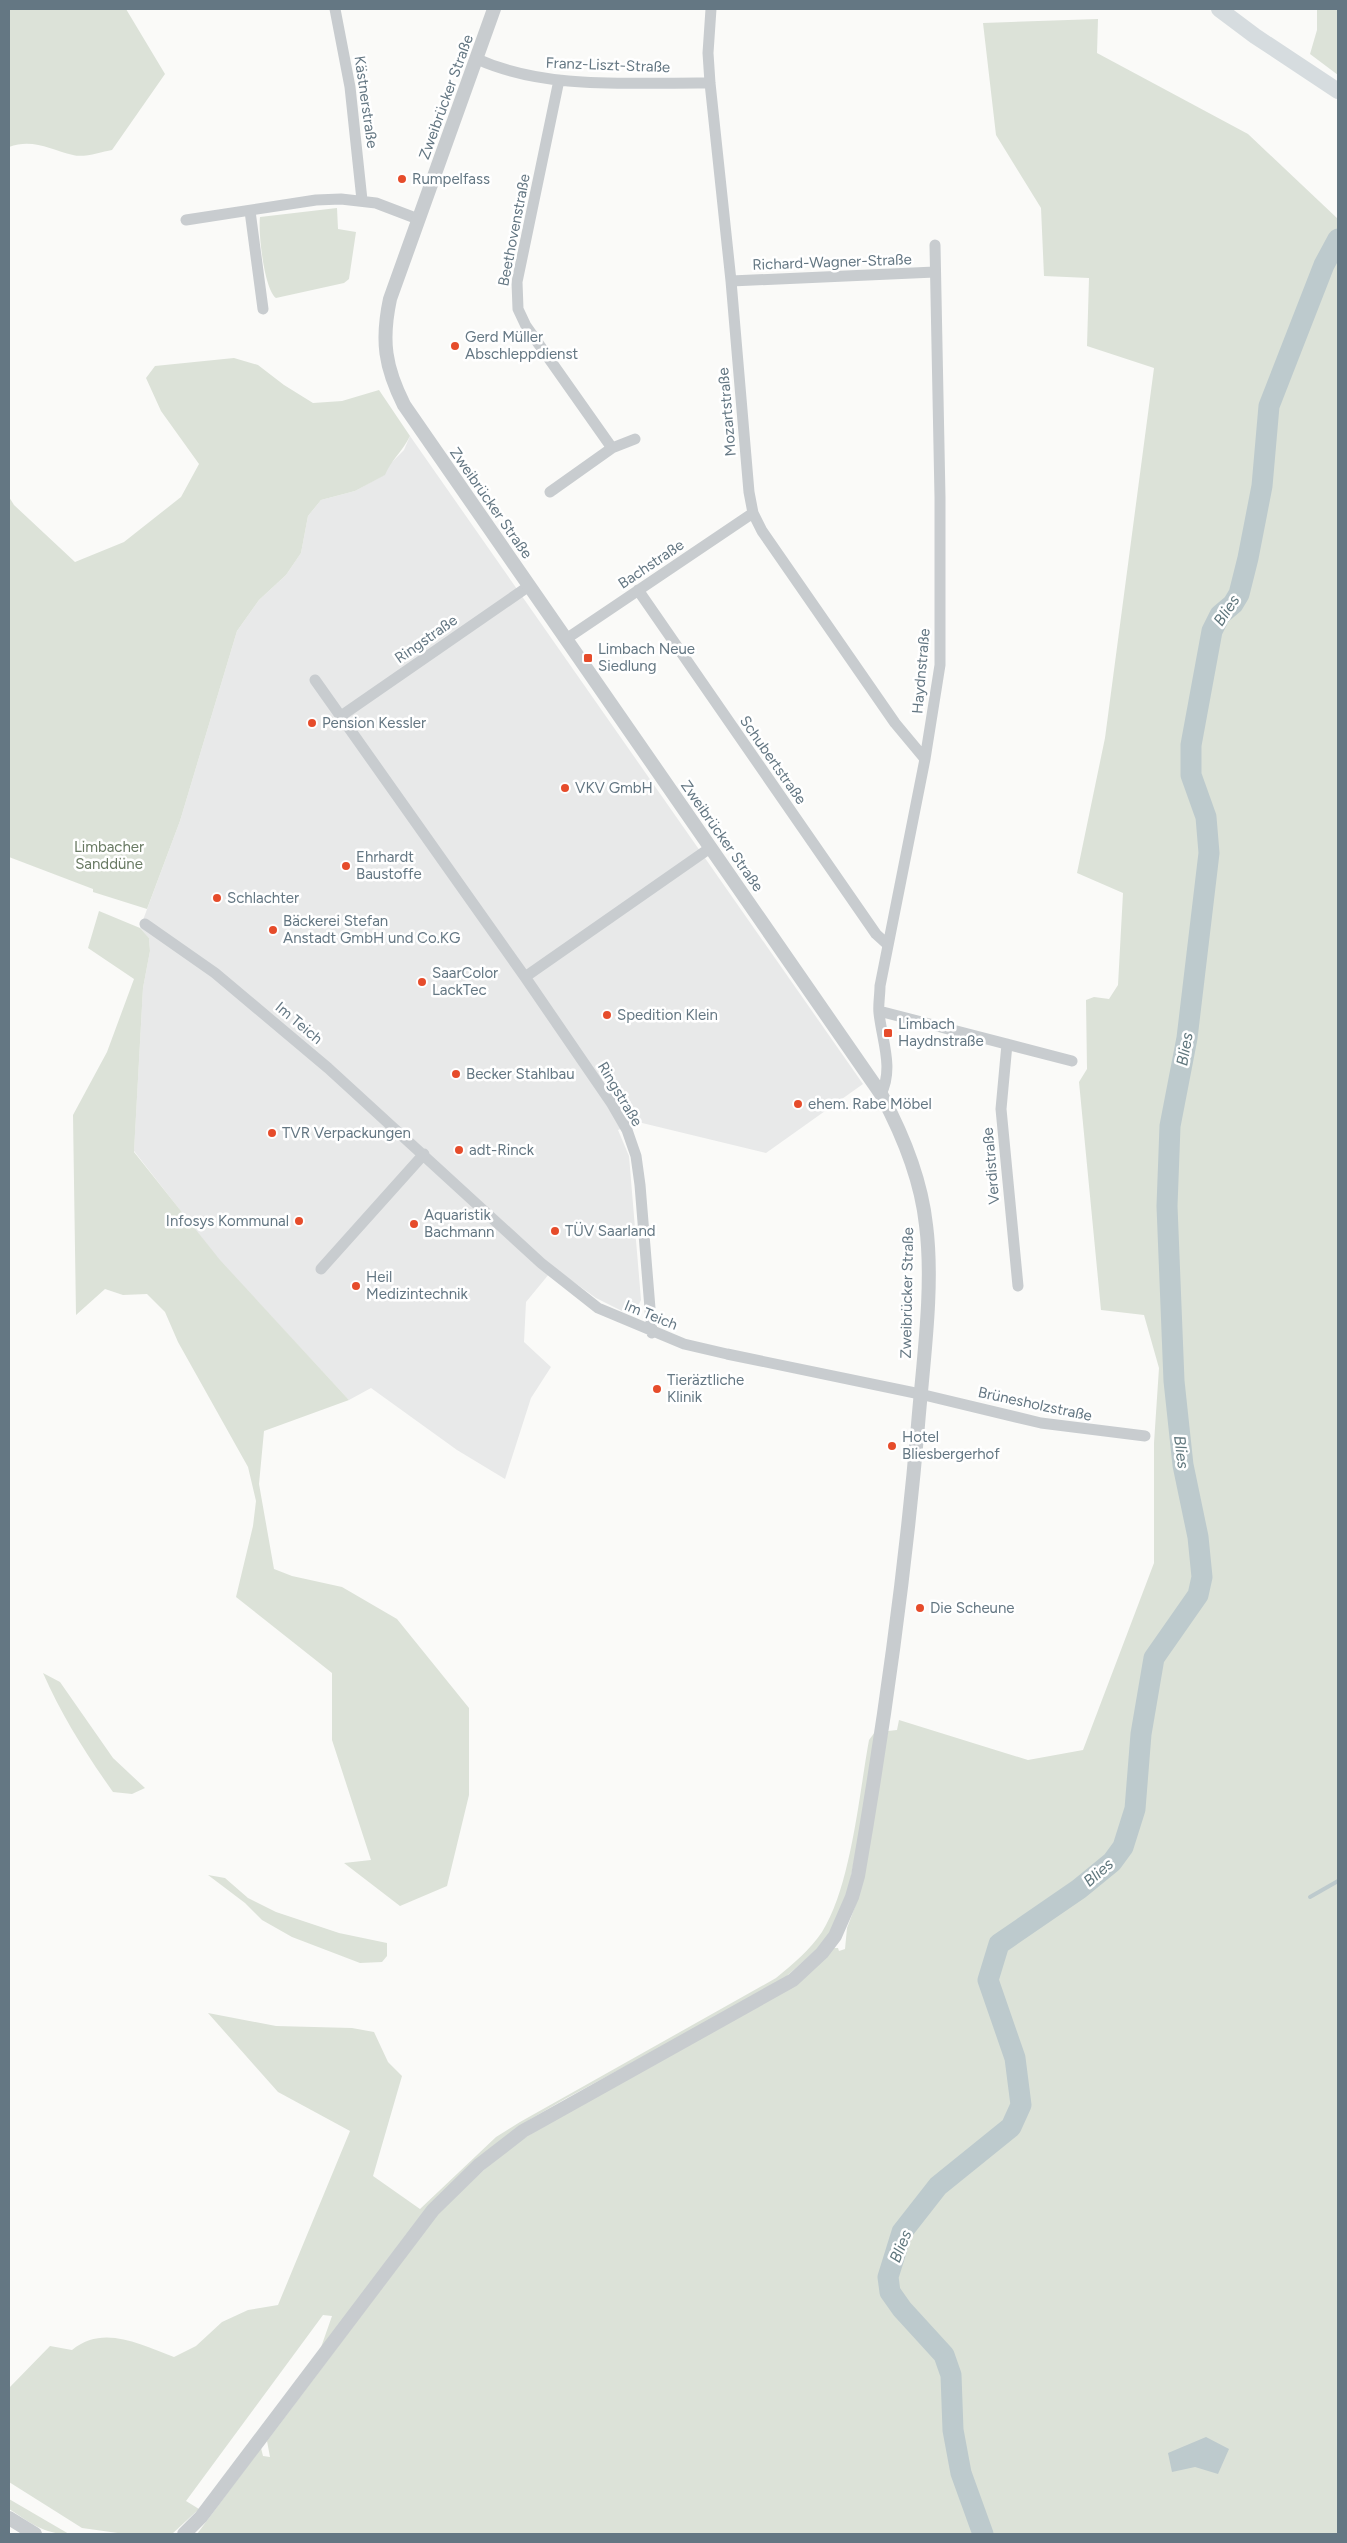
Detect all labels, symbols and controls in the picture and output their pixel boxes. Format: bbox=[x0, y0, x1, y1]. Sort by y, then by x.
street label: Zweibrücker Straße bbox=[415, 32, 477, 162]
street label: Franz-Liszt-Straße bbox=[545, 54, 671, 76]
street label: Kästnerstraße bbox=[351, 55, 381, 149]
place label: Rumpelfass bbox=[412, 170, 490, 188]
street label: Beethovenstraße bbox=[494, 172, 534, 288]
marker: Rumpelfass bbox=[396, 173, 408, 185]
street label: Richard-Wagner-Straße bbox=[752, 250, 912, 274]
place label: Gerd Müller Abschleppdienst bbox=[465, 328, 578, 363]
marker: Gerd Müller Abschleppdienst bbox=[449, 340, 461, 352]
street label: Mozartstraße bbox=[714, 367, 740, 457]
street label: Zweibrücker Straße bbox=[446, 444, 536, 562]
street label: Bachstraße bbox=[615, 535, 687, 593]
water label: Blies bbox=[1209, 591, 1244, 629]
street label: Ringstraße bbox=[391, 611, 461, 667]
street label: Haydnstraße bbox=[908, 628, 934, 714]
place label: Limbach Neue Siedlung bbox=[598, 640, 695, 675]
marker: Limbach Neue Siedlung bbox=[582, 652, 594, 664]
street label: Schubertstraße bbox=[736, 712, 810, 808]
place label: Pension Kessler bbox=[322, 714, 426, 732]
marker: Pension Kessler bbox=[306, 717, 318, 729]
street label: Zweibrücker Straße bbox=[677, 777, 767, 895]
place label: VKV GmbH bbox=[575, 779, 653, 797]
marker: VKV GmbH bbox=[559, 782, 571, 794]
park label: Limbacher Sanddüne bbox=[74, 838, 144, 873]
place label: Ehrhardt Baustoffe bbox=[356, 848, 422, 883]
marker: Ehrhardt Baustoffe bbox=[340, 860, 352, 872]
place label: Schlachter bbox=[227, 889, 299, 907]
marker: Schlachter bbox=[211, 892, 223, 904]
place label: Bäckerei Stefan Anstadt GmbH und Co.KG bbox=[283, 912, 460, 947]
marker: Bäckerei Stefan Anstadt GmbH und Co.KG bbox=[267, 924, 279, 936]
place label: SaarColor LackTec bbox=[432, 964, 498, 999]
marker: SaarColor LackTec bbox=[416, 976, 428, 988]
street label: Im Teich bbox=[272, 998, 326, 1048]
place label: Spedition Klein bbox=[617, 1006, 718, 1024]
marker: Spedition Klein bbox=[601, 1009, 613, 1021]
place label: Limbach Haydnstraße bbox=[898, 1015, 984, 1050]
marker: Limbach Haydnstraße bbox=[882, 1027, 894, 1039]
water label: Blies bbox=[1172, 1031, 1197, 1067]
street label: Ringstraße bbox=[594, 1058, 646, 1130]
place label: Becker Stahlbau bbox=[466, 1065, 575, 1083]
marker: Becker Stahlbau bbox=[450, 1068, 462, 1080]
place label: ehem. Rabe Möbel bbox=[808, 1095, 932, 1113]
marker: ehem. Rabe Möbel bbox=[792, 1098, 804, 1110]
place label: TVR Verpackungen bbox=[282, 1124, 411, 1142]
marker: TVR Verpackungen bbox=[266, 1127, 278, 1139]
street label: Verdistraße bbox=[979, 1127, 1003, 1205]
place label: adt-Rinck bbox=[469, 1141, 535, 1159]
marker: adt-Rinck bbox=[453, 1144, 465, 1156]
place label: Aquaristik Bachmann bbox=[424, 1206, 494, 1241]
place label: Infosys Kommunal bbox=[166, 1212, 289, 1230]
marker: Infosys Kommunal bbox=[293, 1215, 305, 1227]
marker: Aquaristik Bachmann bbox=[408, 1218, 420, 1230]
place label: TÜV Saarland bbox=[565, 1222, 656, 1240]
marker: TÜV Saarland bbox=[549, 1225, 561, 1237]
street label: Zweibrücker Straße bbox=[897, 1227, 917, 1359]
place label: Heil Medizintechnik bbox=[366, 1268, 469, 1303]
marker: Heil Medizintechnik bbox=[350, 1280, 362, 1292]
street label: Im Teich bbox=[622, 1296, 680, 1334]
place label: Tieräztliche Klinik bbox=[667, 1371, 744, 1406]
marker: Tieräztliche Klinik bbox=[651, 1383, 663, 1395]
street label: Brünesholzstraße bbox=[976, 1383, 1094, 1425]
place label: Hotel Bliesbergerhof bbox=[902, 1428, 1000, 1463]
water label: Blies bbox=[1170, 1434, 1193, 1470]
marker: Hotel Bliesbergerhof bbox=[886, 1440, 898, 1452]
place label: Die Scheune bbox=[930, 1599, 1015, 1617]
marker: Die Scheune bbox=[914, 1602, 926, 1614]
water label: Blies bbox=[1080, 1854, 1117, 1890]
water label: Blies bbox=[885, 2227, 916, 2265]

